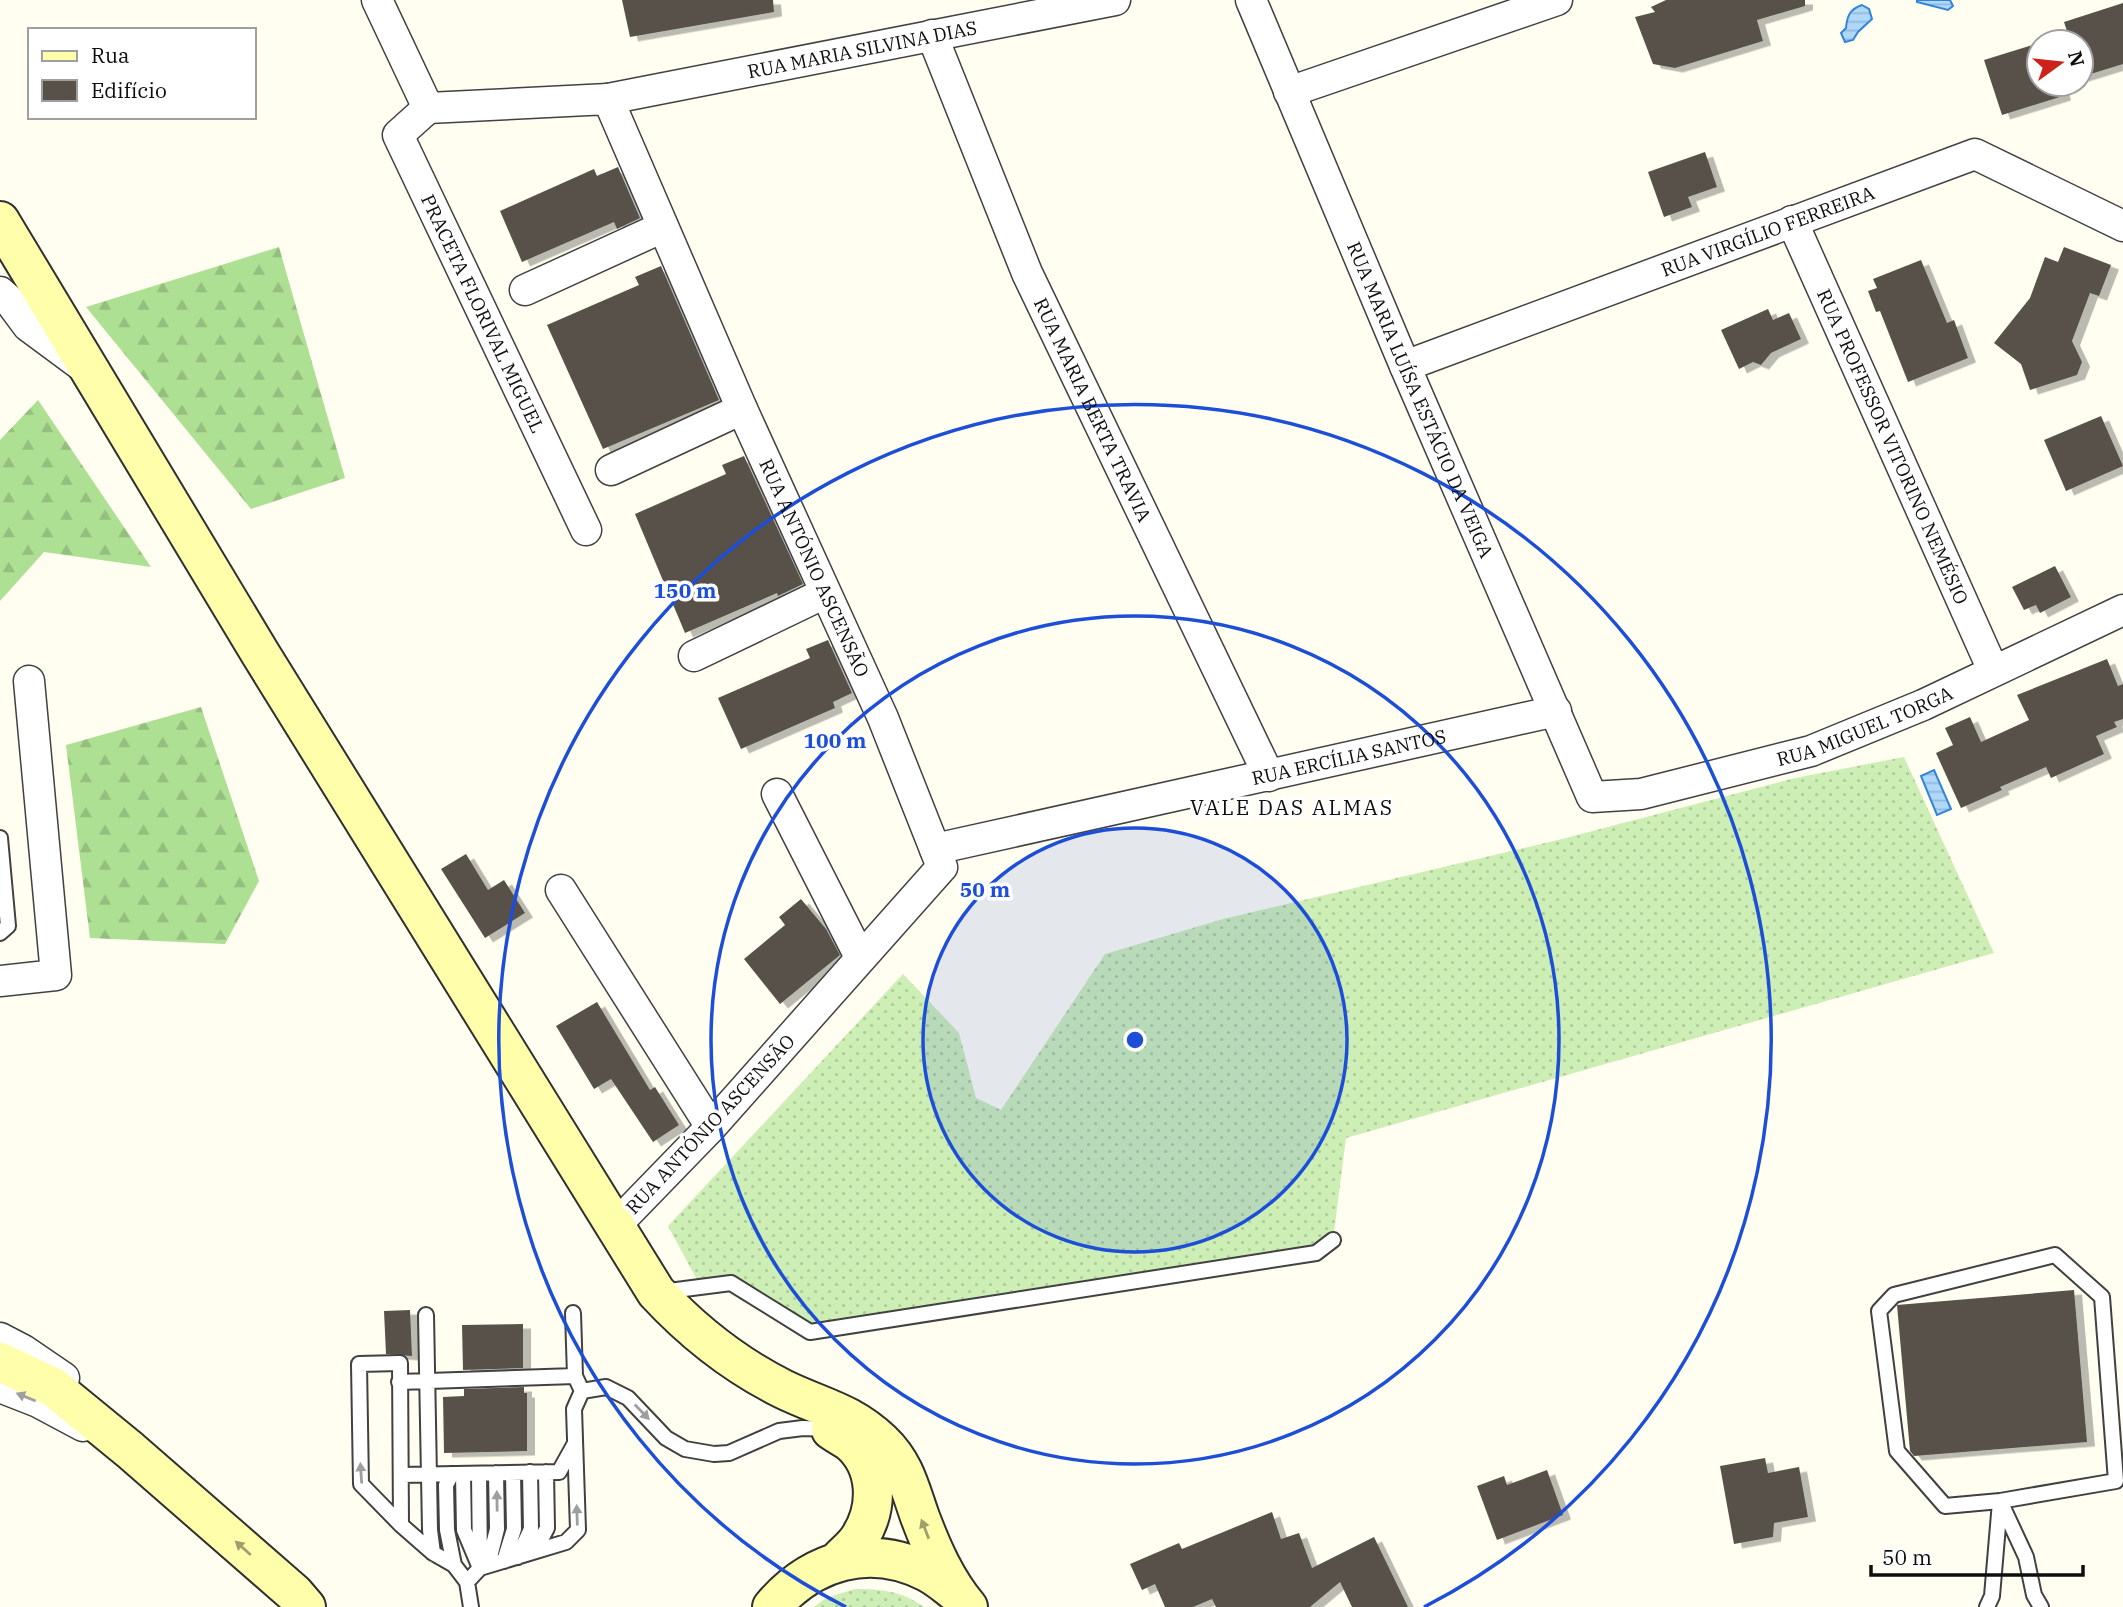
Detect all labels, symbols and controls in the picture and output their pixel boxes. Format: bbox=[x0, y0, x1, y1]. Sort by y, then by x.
street label: RUA MARIA SILVINA DIAS bbox=[745, 15, 979, 83]
legend bbox=[28, 28, 256, 119]
north arrow bbox=[2025, 28, 2095, 98]
text: Rua bbox=[91, 41, 129, 69]
text: N bbox=[2063, 48, 2090, 69]
text: Edifício bbox=[91, 76, 167, 104]
street label: RUA VIRGÍLIO FERREIRA bbox=[1658, 180, 1878, 282]
street label: PRACETA FLORIVAL MIGUEL bbox=[416, 190, 550, 437]
street label: RUA MARIA LUÍSA ESTÁCIO DA VEIGA bbox=[1342, 238, 1499, 561]
street label: RUA PROFESSOR VITORINO NEMÉSIO bbox=[1812, 285, 1974, 608]
street label: RUA MARIA BERTA TRAVIA bbox=[1029, 294, 1157, 526]
street label: RUA ANTÓNIO ASCENSÃO bbox=[754, 455, 875, 681]
text: 150 m bbox=[653, 576, 717, 604]
street label: RUA MIGUEL TORGA bbox=[1774, 681, 1956, 771]
street label: RUA ERCÍLIA SANTOS bbox=[1249, 724, 1448, 790]
text: 100 m bbox=[803, 726, 867, 754]
district label: VALE DAS ALMAS bbox=[1190, 793, 1394, 821]
text: 50 m bbox=[960, 875, 1010, 903]
centre of rings bbox=[1123, 1028, 1147, 1052]
street label: RUA ANTÓNIO ASCENSÃO bbox=[620, 1029, 800, 1219]
one-way arrow bbox=[15, 1392, 36, 1403]
one-way arrow bbox=[633, 1403, 650, 1420]
one-way arrow bbox=[355, 1462, 366, 1484]
one-way arrow bbox=[491, 1490, 502, 1512]
one-way arrow bbox=[572, 1504, 583, 1526]
one-way arrow bbox=[919, 1519, 930, 1540]
scale bar bbox=[1871, 1534, 2083, 1578]
one-way arrow bbox=[234, 1540, 252, 1556]
text: 50 m bbox=[1882, 1543, 1932, 1571]

